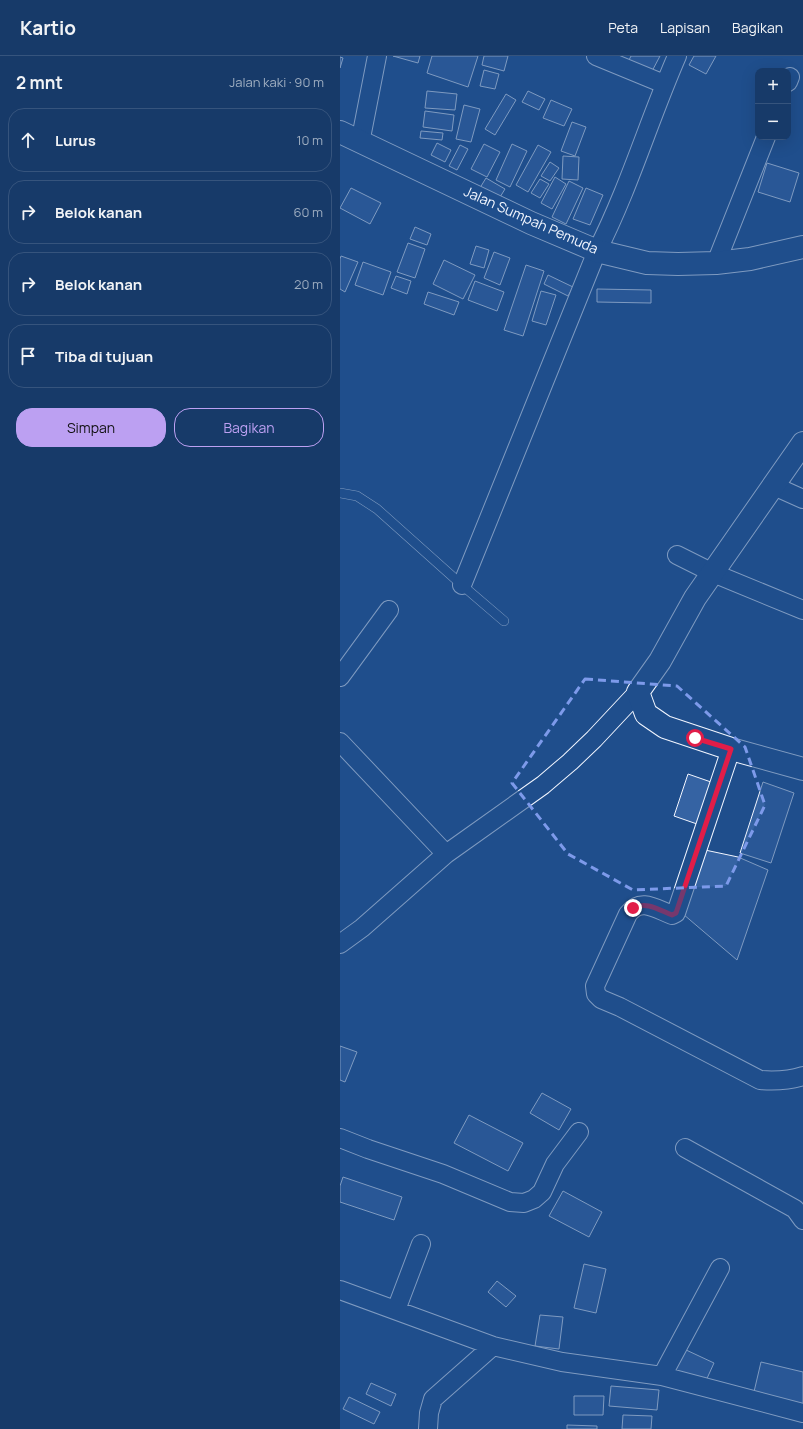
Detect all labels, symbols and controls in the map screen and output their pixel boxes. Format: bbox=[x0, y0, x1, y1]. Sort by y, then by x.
text: Kartio bbox=[20, 15, 76, 41]
text: Peta bbox=[608, 18, 638, 37]
text: Lapisan bbox=[660, 18, 710, 37]
text: Bagikan bbox=[732, 18, 783, 37]
map controls bbox=[755, 68, 791, 140]
button: + bbox=[755, 68, 791, 104]
text: 2 mnt bbox=[16, 71, 63, 94]
text: Jalan kaki · 90 m bbox=[229, 73, 324, 91]
button: − bbox=[755, 104, 791, 140]
icon: ahead bbox=[17, 129, 39, 151]
text: Lurus bbox=[55, 130, 96, 151]
text: 10 m bbox=[296, 131, 323, 149]
street label: Jalan Sumpah Pemuda bbox=[461, 181, 601, 258]
icon: right bbox=[17, 201, 39, 223]
text: Belok kanan bbox=[55, 202, 142, 223]
text: 60 m bbox=[293, 203, 323, 221]
icon: right bbox=[17, 273, 39, 295]
text: Belok kanan bbox=[55, 274, 142, 295]
text: 20 m bbox=[294, 275, 323, 293]
icon: arrive bbox=[17, 345, 39, 367]
text: Tiba di tujuan bbox=[55, 346, 153, 367]
button: Simpan bbox=[16, 408, 166, 447]
button: Bagikan bbox=[174, 408, 324, 447]
route start bbox=[686, 729, 704, 747]
route end bbox=[624, 899, 642, 917]

